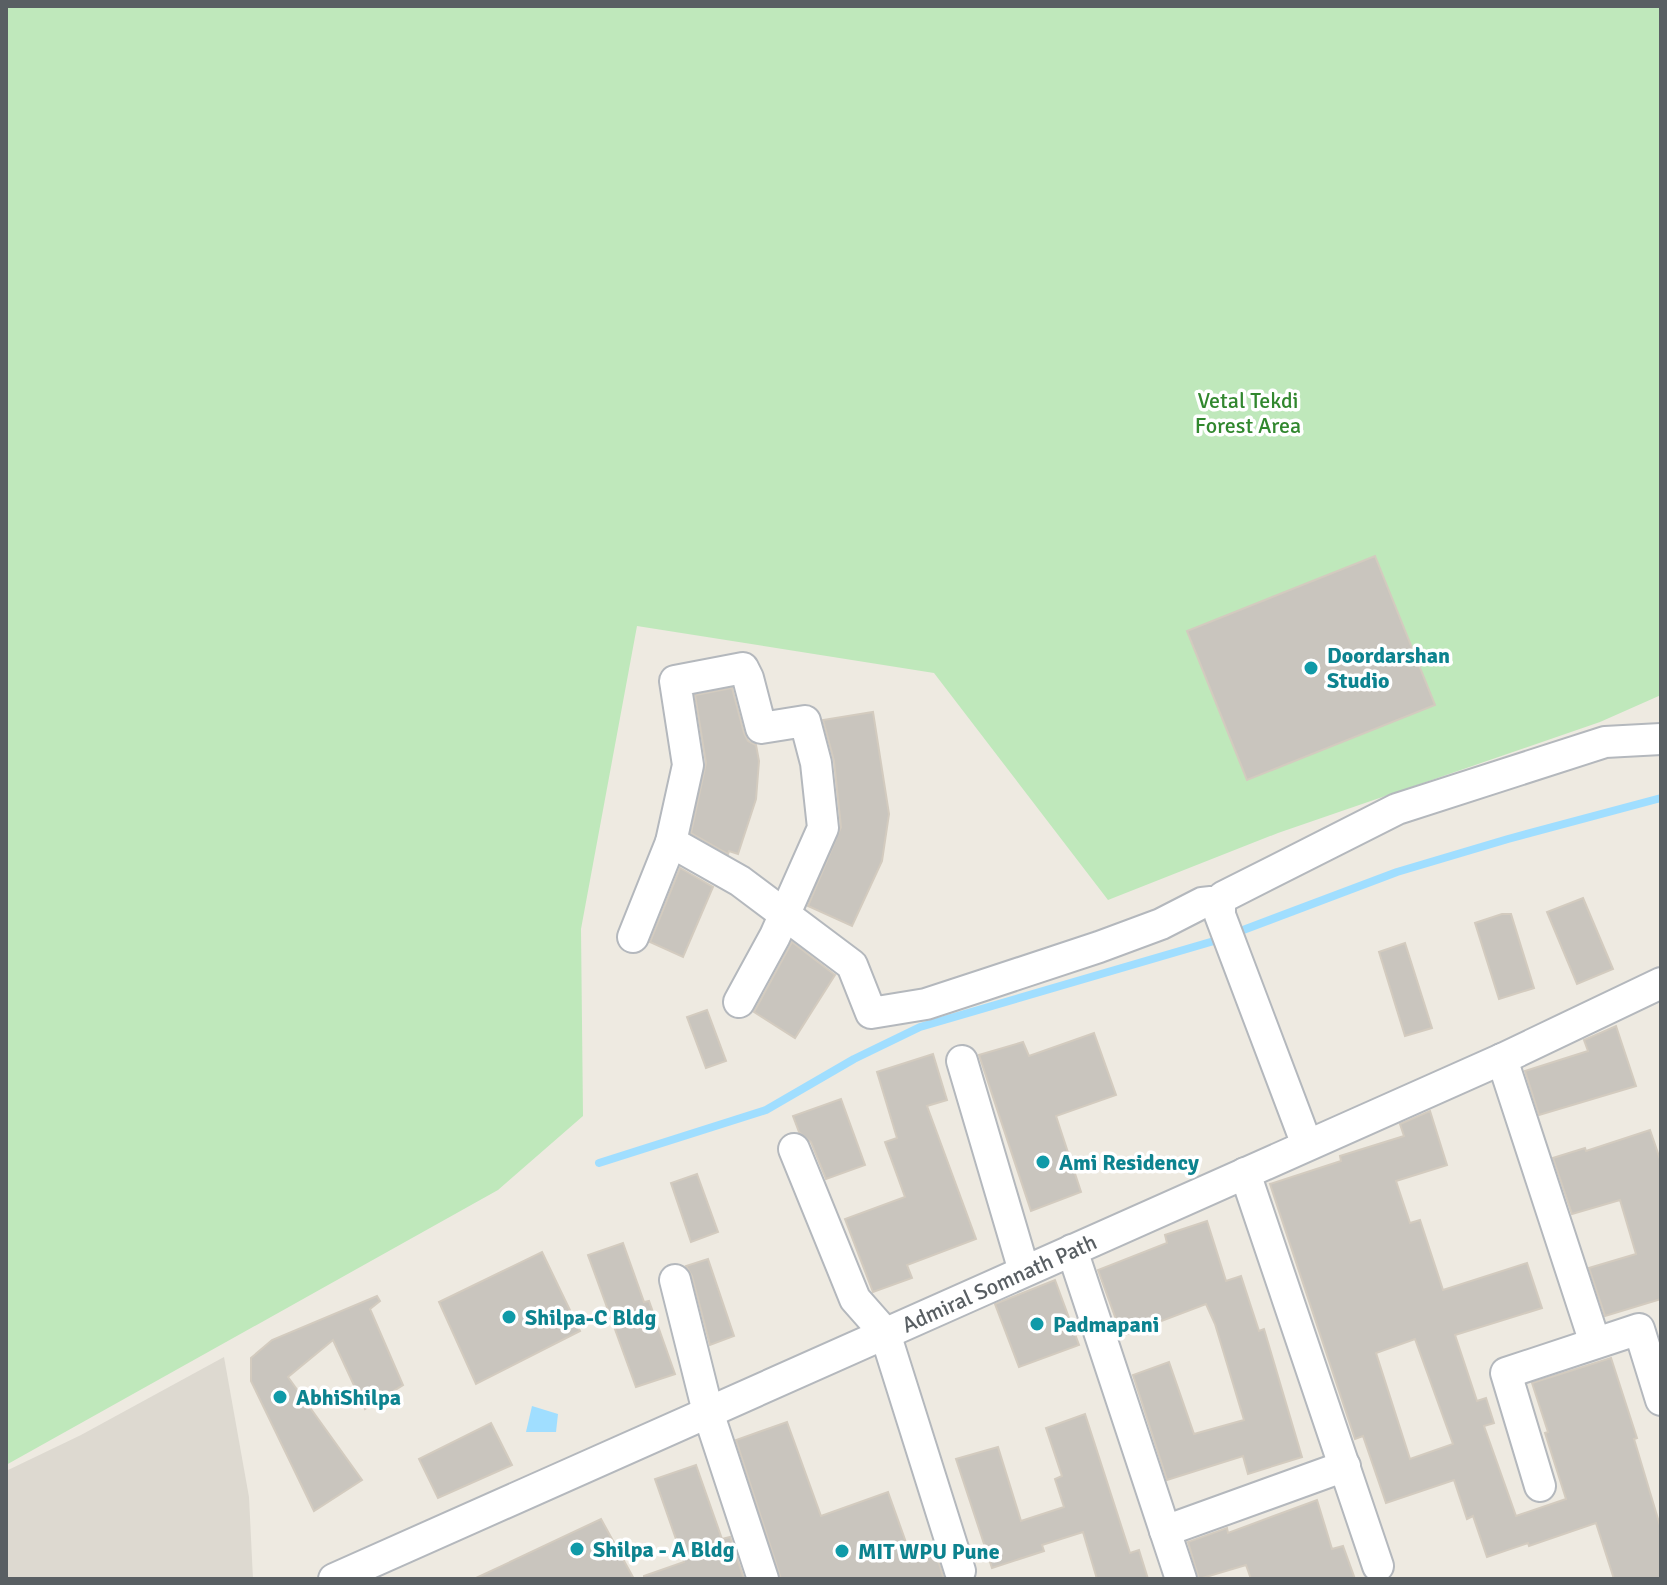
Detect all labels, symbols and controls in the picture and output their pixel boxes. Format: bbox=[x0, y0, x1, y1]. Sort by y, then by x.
park label: Vetal Tekdi Forest Area bbox=[1195, 387, 1301, 439]
place label: Doordarshan Studio bbox=[1327, 642, 1450, 694]
marker: Doordarshan Studio bbox=[1302, 659, 1320, 677]
place label: Ami Residency bbox=[1059, 1149, 1199, 1176]
marker: Ami Residency bbox=[1034, 1153, 1052, 1171]
street label: Admiral Somnath Path bbox=[898, 1228, 1101, 1338]
place label: Shilpa-C Bldg bbox=[525, 1304, 656, 1331]
marker: Shilpa-C Bldg bbox=[500, 1308, 518, 1326]
place label: Padmapani bbox=[1053, 1311, 1159, 1338]
marker: Padmapani bbox=[1028, 1315, 1046, 1333]
place label: AbhiShilpa bbox=[296, 1384, 401, 1411]
marker: AbhiShilpa bbox=[271, 1388, 289, 1406]
place label: Shilpa - A Bldg bbox=[593, 1536, 735, 1563]
place label: MIT WPU Pune bbox=[858, 1538, 1000, 1565]
marker: Shilpa - A Bldg bbox=[568, 1540, 586, 1558]
marker: MIT WPU Pune bbox=[833, 1542, 851, 1560]

